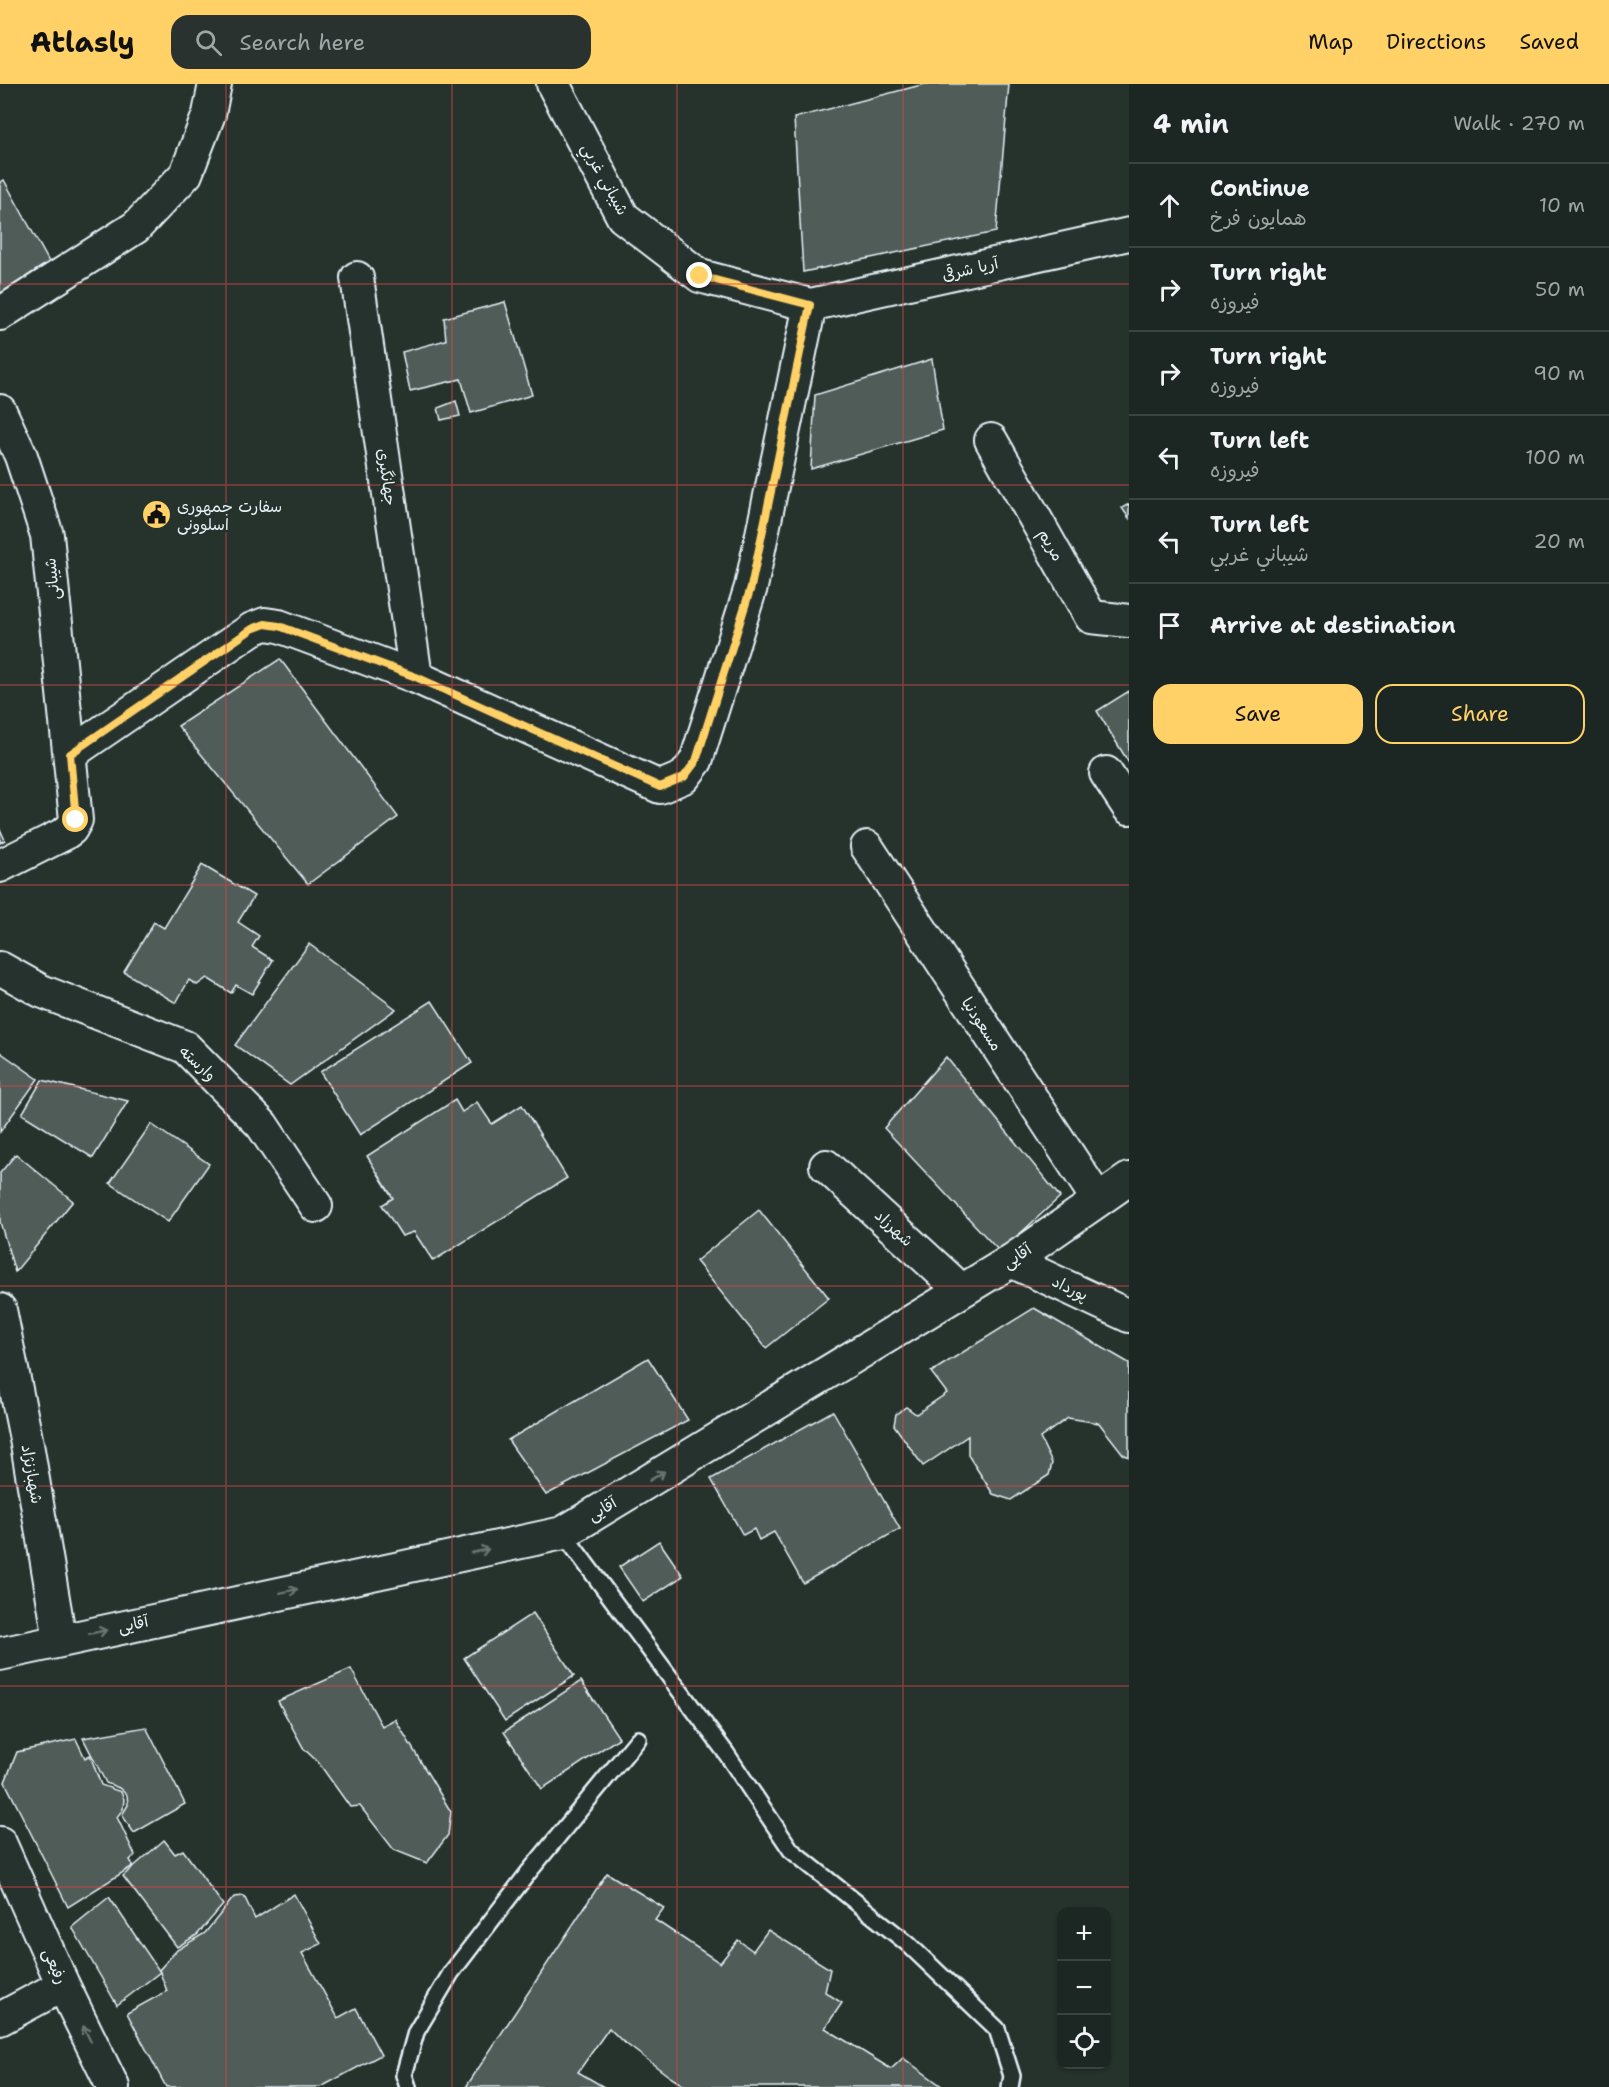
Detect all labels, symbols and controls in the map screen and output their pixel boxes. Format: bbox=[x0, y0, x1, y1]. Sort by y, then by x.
search box bbox=[171, 15, 591, 69]
text: Atlasly bbox=[30, 23, 135, 61]
icon: search bbox=[192, 26, 225, 59]
text: Search here bbox=[240, 28, 365, 57]
text: Map bbox=[1308, 28, 1353, 56]
text: Directions bbox=[1386, 28, 1486, 56]
text: Saved bbox=[1519, 28, 1579, 56]
text: 4 min bbox=[1153, 106, 1229, 141]
text: Walk · 270 m bbox=[1453, 110, 1585, 136]
street label: شيباني غربي bbox=[573, 139, 633, 221]
text: Continue bbox=[1210, 174, 1310, 203]
icon: ahead bbox=[1153, 189, 1186, 222]
text: 10 m bbox=[1539, 192, 1585, 218]
text: همایون فرخ bbox=[1210, 205, 1307, 231]
street label: آریا شرقی bbox=[940, 252, 1001, 286]
text: Turn right bbox=[1210, 258, 1327, 287]
route end bbox=[686, 262, 712, 288]
icon: right bbox=[1153, 273, 1186, 306]
text: 50 m bbox=[1535, 276, 1585, 302]
text: فیروزه bbox=[1210, 289, 1260, 315]
text: Turn right bbox=[1210, 342, 1327, 371]
icon: right bbox=[1153, 357, 1186, 390]
text: 90 m bbox=[1533, 360, 1585, 386]
text: فیروزه bbox=[1210, 373, 1260, 399]
text: Turn left bbox=[1210, 426, 1309, 455]
icon: left bbox=[1153, 441, 1186, 474]
text: 100 m bbox=[1525, 444, 1585, 470]
street label: جهانگیری bbox=[373, 447, 401, 507]
text: فیروزه bbox=[1210, 457, 1260, 483]
place label: سفارت جمهوری اسلوونی bbox=[177, 496, 282, 535]
public building icon: سفارت جمهوری اسلوونی bbox=[140, 499, 172, 531]
text: Turn left bbox=[1210, 510, 1309, 539]
street label: مریم bbox=[1032, 525, 1069, 566]
icon: left bbox=[1153, 525, 1186, 558]
text: 20 m bbox=[1534, 528, 1585, 554]
text: شيباني غربي bbox=[1210, 541, 1309, 567]
street label: شیبانی bbox=[39, 557, 65, 601]
icon: arrive bbox=[1153, 609, 1186, 642]
text: Arrive at destination bbox=[1210, 611, 1456, 640]
button: Save bbox=[1153, 684, 1363, 744]
button: Share bbox=[1375, 684, 1585, 744]
route start bbox=[62, 806, 88, 832]
street label: مسعودنیا bbox=[957, 993, 1007, 1055]
street label: وارسته bbox=[175, 1041, 221, 1085]
street label: شهرزاد bbox=[870, 1205, 918, 1251]
street label: آقایی bbox=[998, 1238, 1036, 1273]
street label: پورداد bbox=[1049, 1271, 1091, 1305]
street label: شهبازنژاد bbox=[16, 1443, 48, 1505]
one-way arrow bbox=[648, 1470, 665, 1482]
street label: آقایی bbox=[583, 1492, 621, 1526]
one-way arrow bbox=[469, 1545, 489, 1556]
one-way arrow bbox=[279, 1585, 298, 1596]
street label: آقایی bbox=[116, 1610, 151, 1637]
one-way arrow bbox=[88, 1625, 107, 1637]
map controls bbox=[1057, 1907, 1111, 2069]
button: + bbox=[1057, 1907, 1111, 1961]
street label: رفیعی bbox=[38, 1945, 72, 1987]
button: − bbox=[1057, 1961, 1111, 2015]
button: locate bbox=[1057, 2015, 1111, 2069]
one-way arrow bbox=[81, 2026, 93, 2044]

